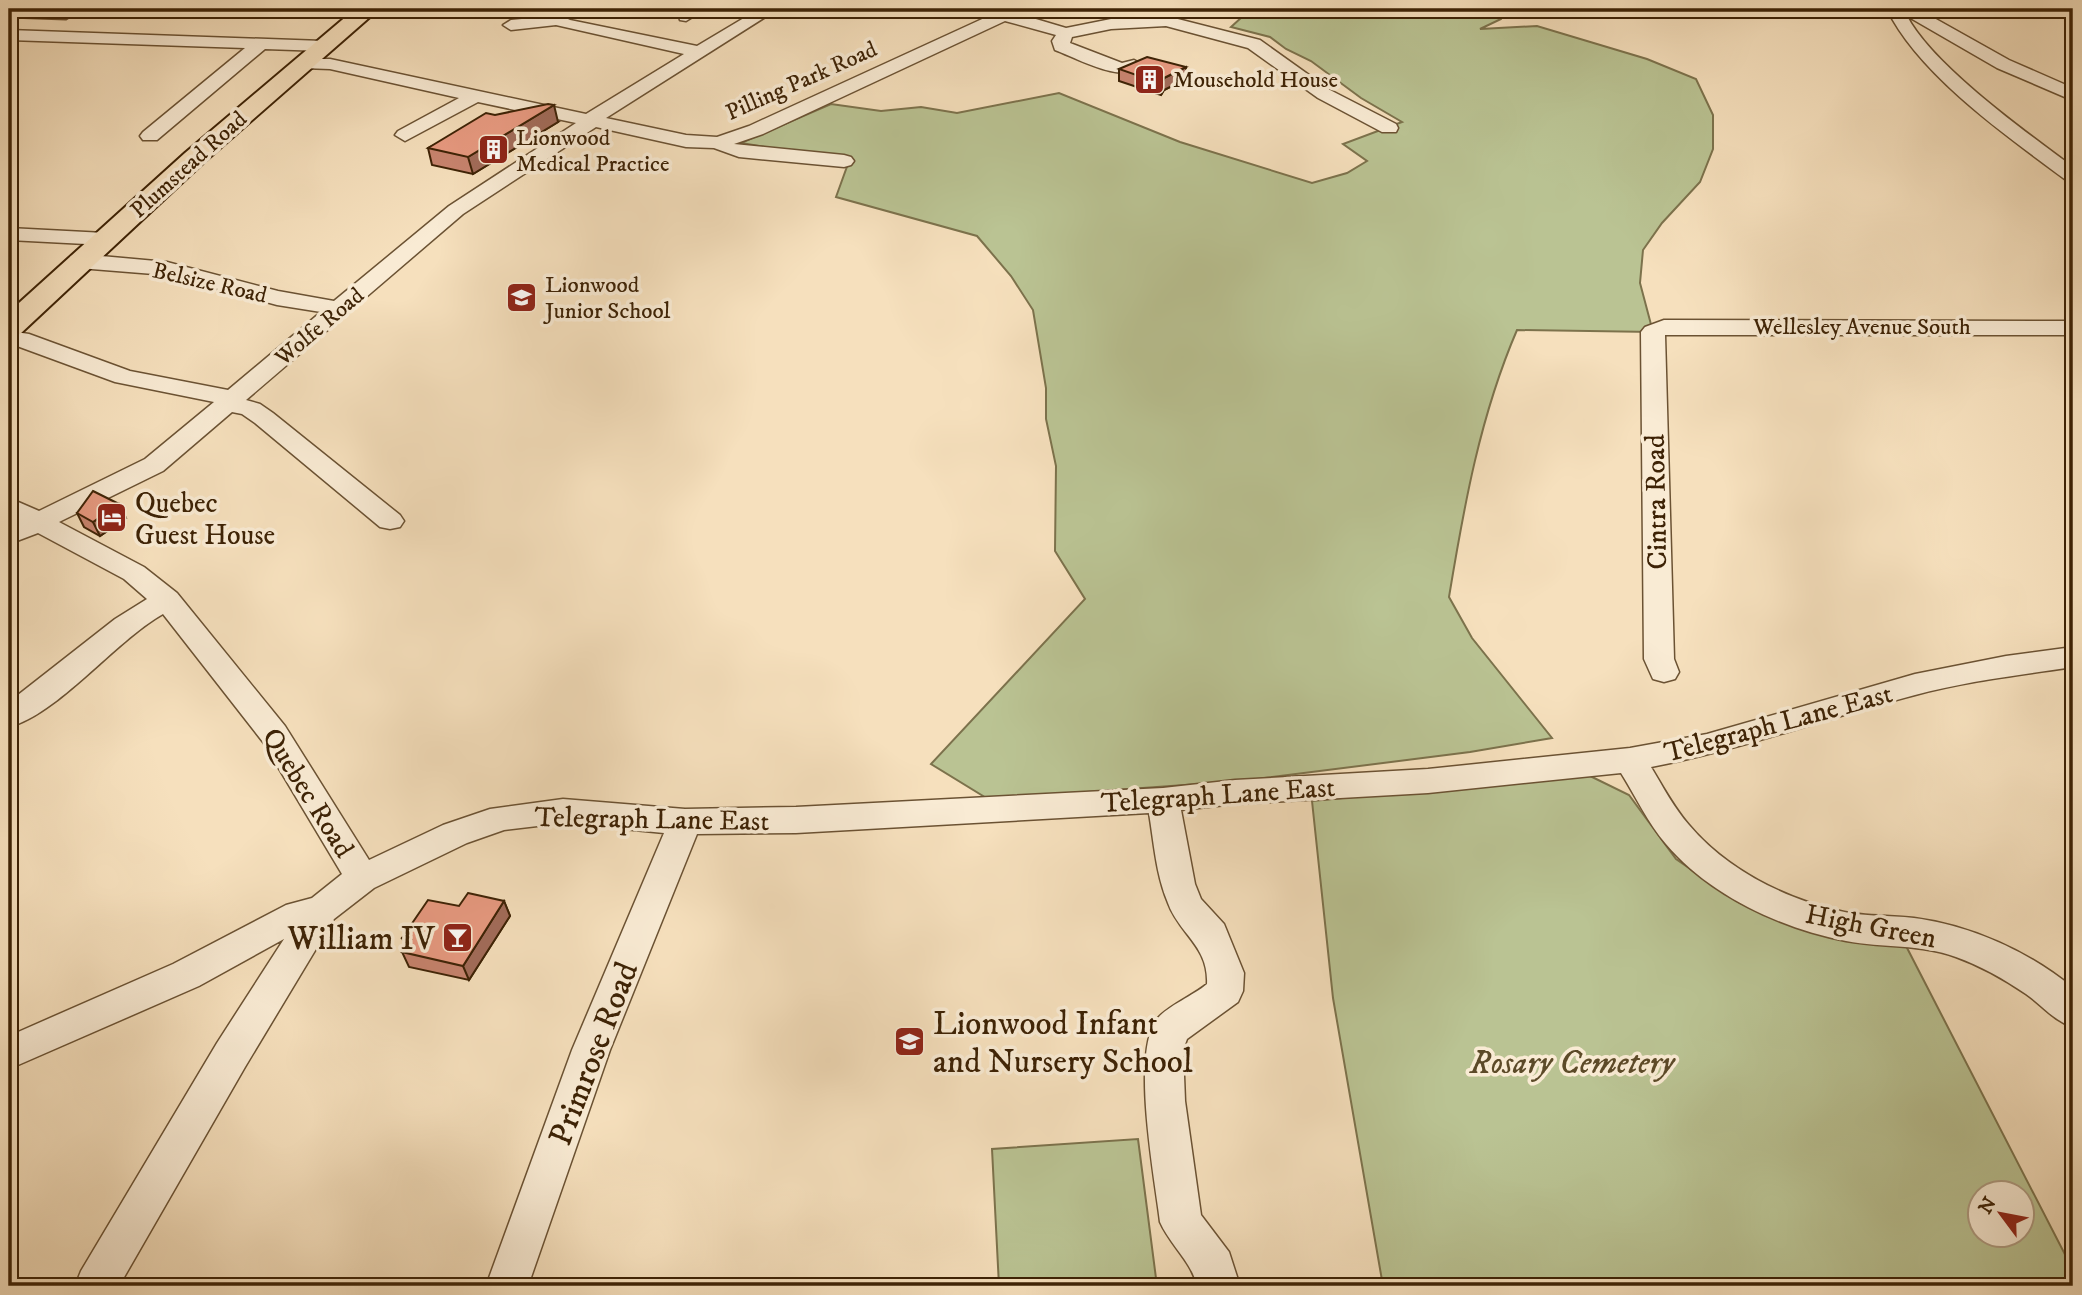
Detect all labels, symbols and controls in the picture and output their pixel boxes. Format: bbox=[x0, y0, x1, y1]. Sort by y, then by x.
street label: Pilling Park Road bbox=[721, 35, 882, 128]
building icon: Mousehold House bbox=[1133, 62, 1167, 96]
place label: Mousehold House bbox=[1173, 66, 1338, 95]
street label: Plumstead Road bbox=[125, 105, 254, 225]
place label: Lionwood Medical Practice bbox=[516, 124, 669, 179]
building icon: Lionwood Medical Practice bbox=[476, 133, 510, 167]
street label: Belsize Road bbox=[150, 256, 270, 311]
place label: Lionwood Junior School bbox=[543, 271, 671, 326]
school or university icon: Lionwood Junior School bbox=[505, 280, 539, 314]
street label: Wolfe Road bbox=[269, 281, 371, 373]
street label: Wellesley Avenue South bbox=[1752, 313, 1971, 342]
street label: Cintra Road bbox=[1638, 434, 1675, 570]
place label: Quebec Guest House bbox=[135, 486, 275, 553]
hotel icon: Quebec Guest House bbox=[95, 501, 129, 535]
street label: Telegraph Lane East bbox=[1661, 676, 1896, 771]
street label: Quebec Road bbox=[254, 721, 361, 864]
street label: Telegraph Lane East bbox=[1100, 770, 1336, 821]
street label: Telegraph Lane East bbox=[534, 800, 770, 839]
street label: High Green bbox=[1802, 897, 1940, 956]
place label: William IV bbox=[287, 919, 436, 960]
bar icon: William IV bbox=[441, 920, 475, 954]
street label: Primrose Road bbox=[541, 956, 648, 1151]
place label: Lionwood Infant and Nursery School bbox=[933, 1004, 1193, 1083]
school or university icon: Lionwood Infant and Nursery School bbox=[893, 1024, 927, 1058]
park label: Rosary Cemetery bbox=[1469, 1043, 1676, 1084]
north arrow bbox=[1966, 1180, 2036, 1250]
text: N bbox=[1974, 1193, 2002, 1218]

